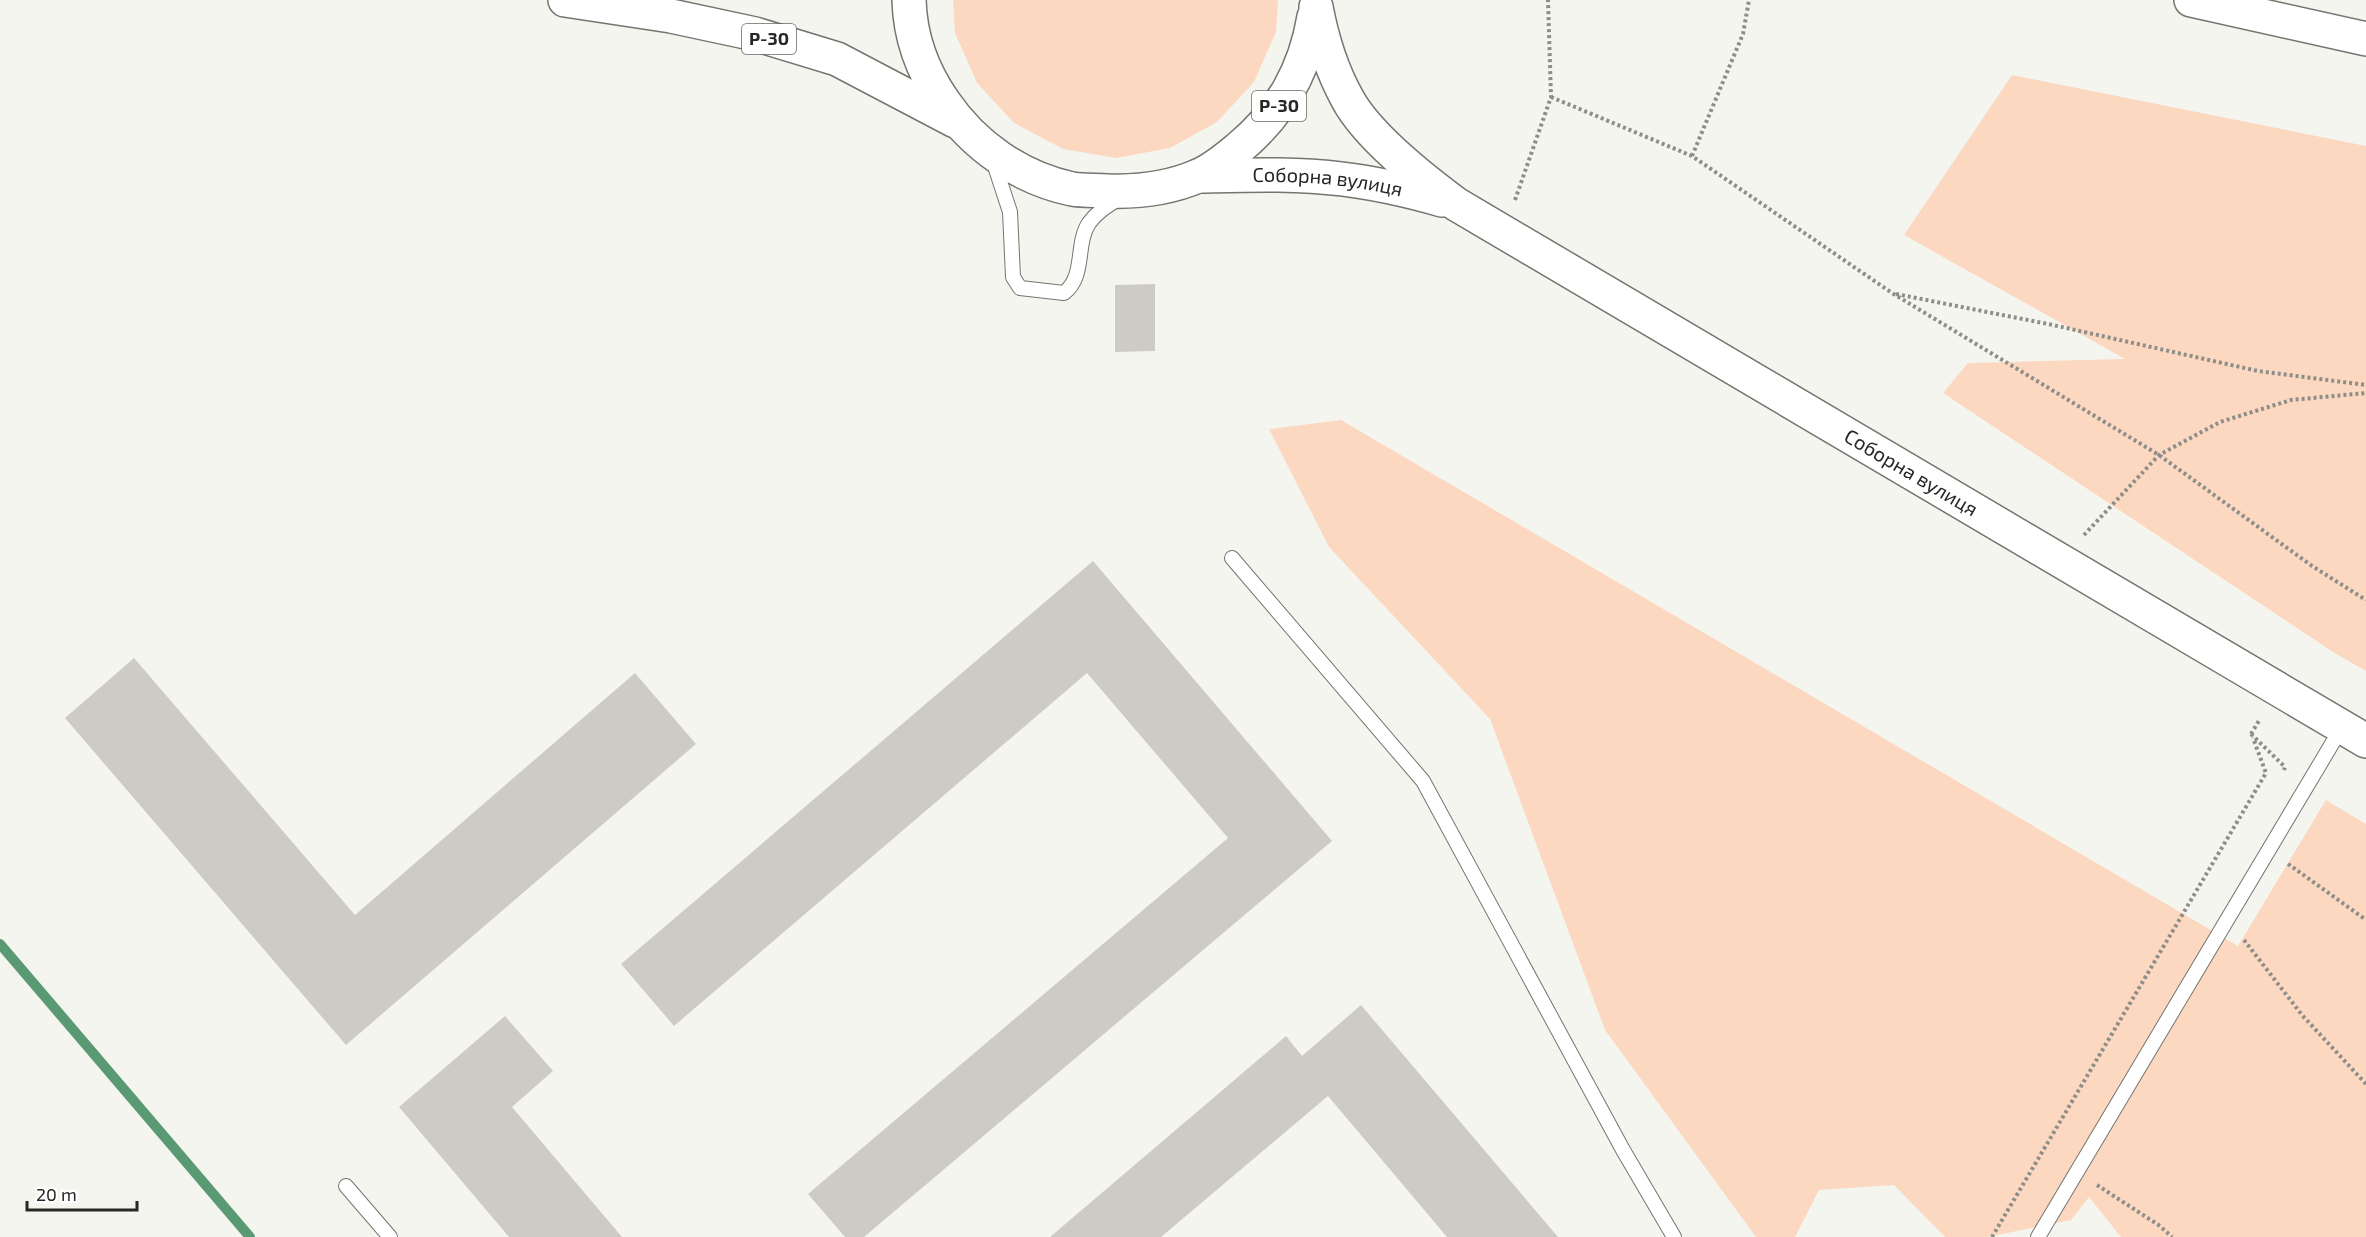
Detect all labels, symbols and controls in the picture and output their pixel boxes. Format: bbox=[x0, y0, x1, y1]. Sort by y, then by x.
road number: Р-30 bbox=[742, 24, 796, 54]
road number: Р-30 bbox=[1252, 91, 1306, 121]
street label: Соборна вулиця bbox=[1252, 162, 1405, 201]
street label: Соборна вулиця bbox=[1840, 423, 1983, 520]
scale bar bbox=[27, 1174, 136, 1212]
text: 20 m bbox=[36, 1183, 77, 1205]

